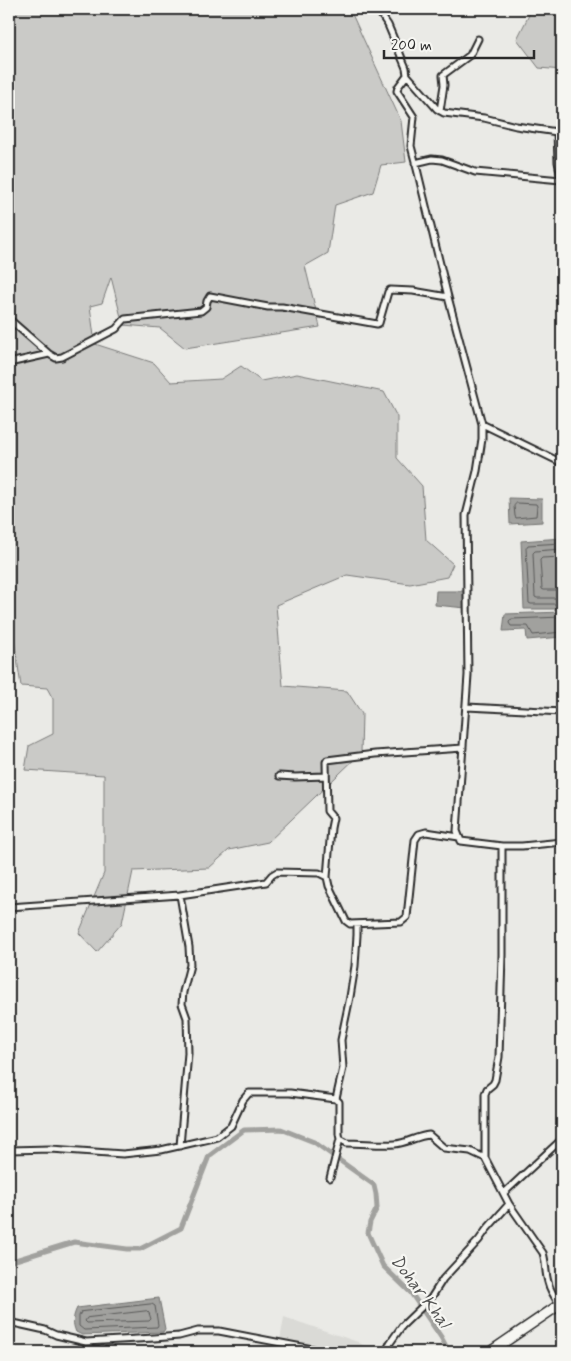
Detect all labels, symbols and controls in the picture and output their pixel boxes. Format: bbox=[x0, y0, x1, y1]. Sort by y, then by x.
scale bar bbox=[384, 28, 534, 60]
text: 200 m bbox=[391, 36, 432, 56]
water label: Dohar Khal bbox=[385, 1250, 457, 1335]

